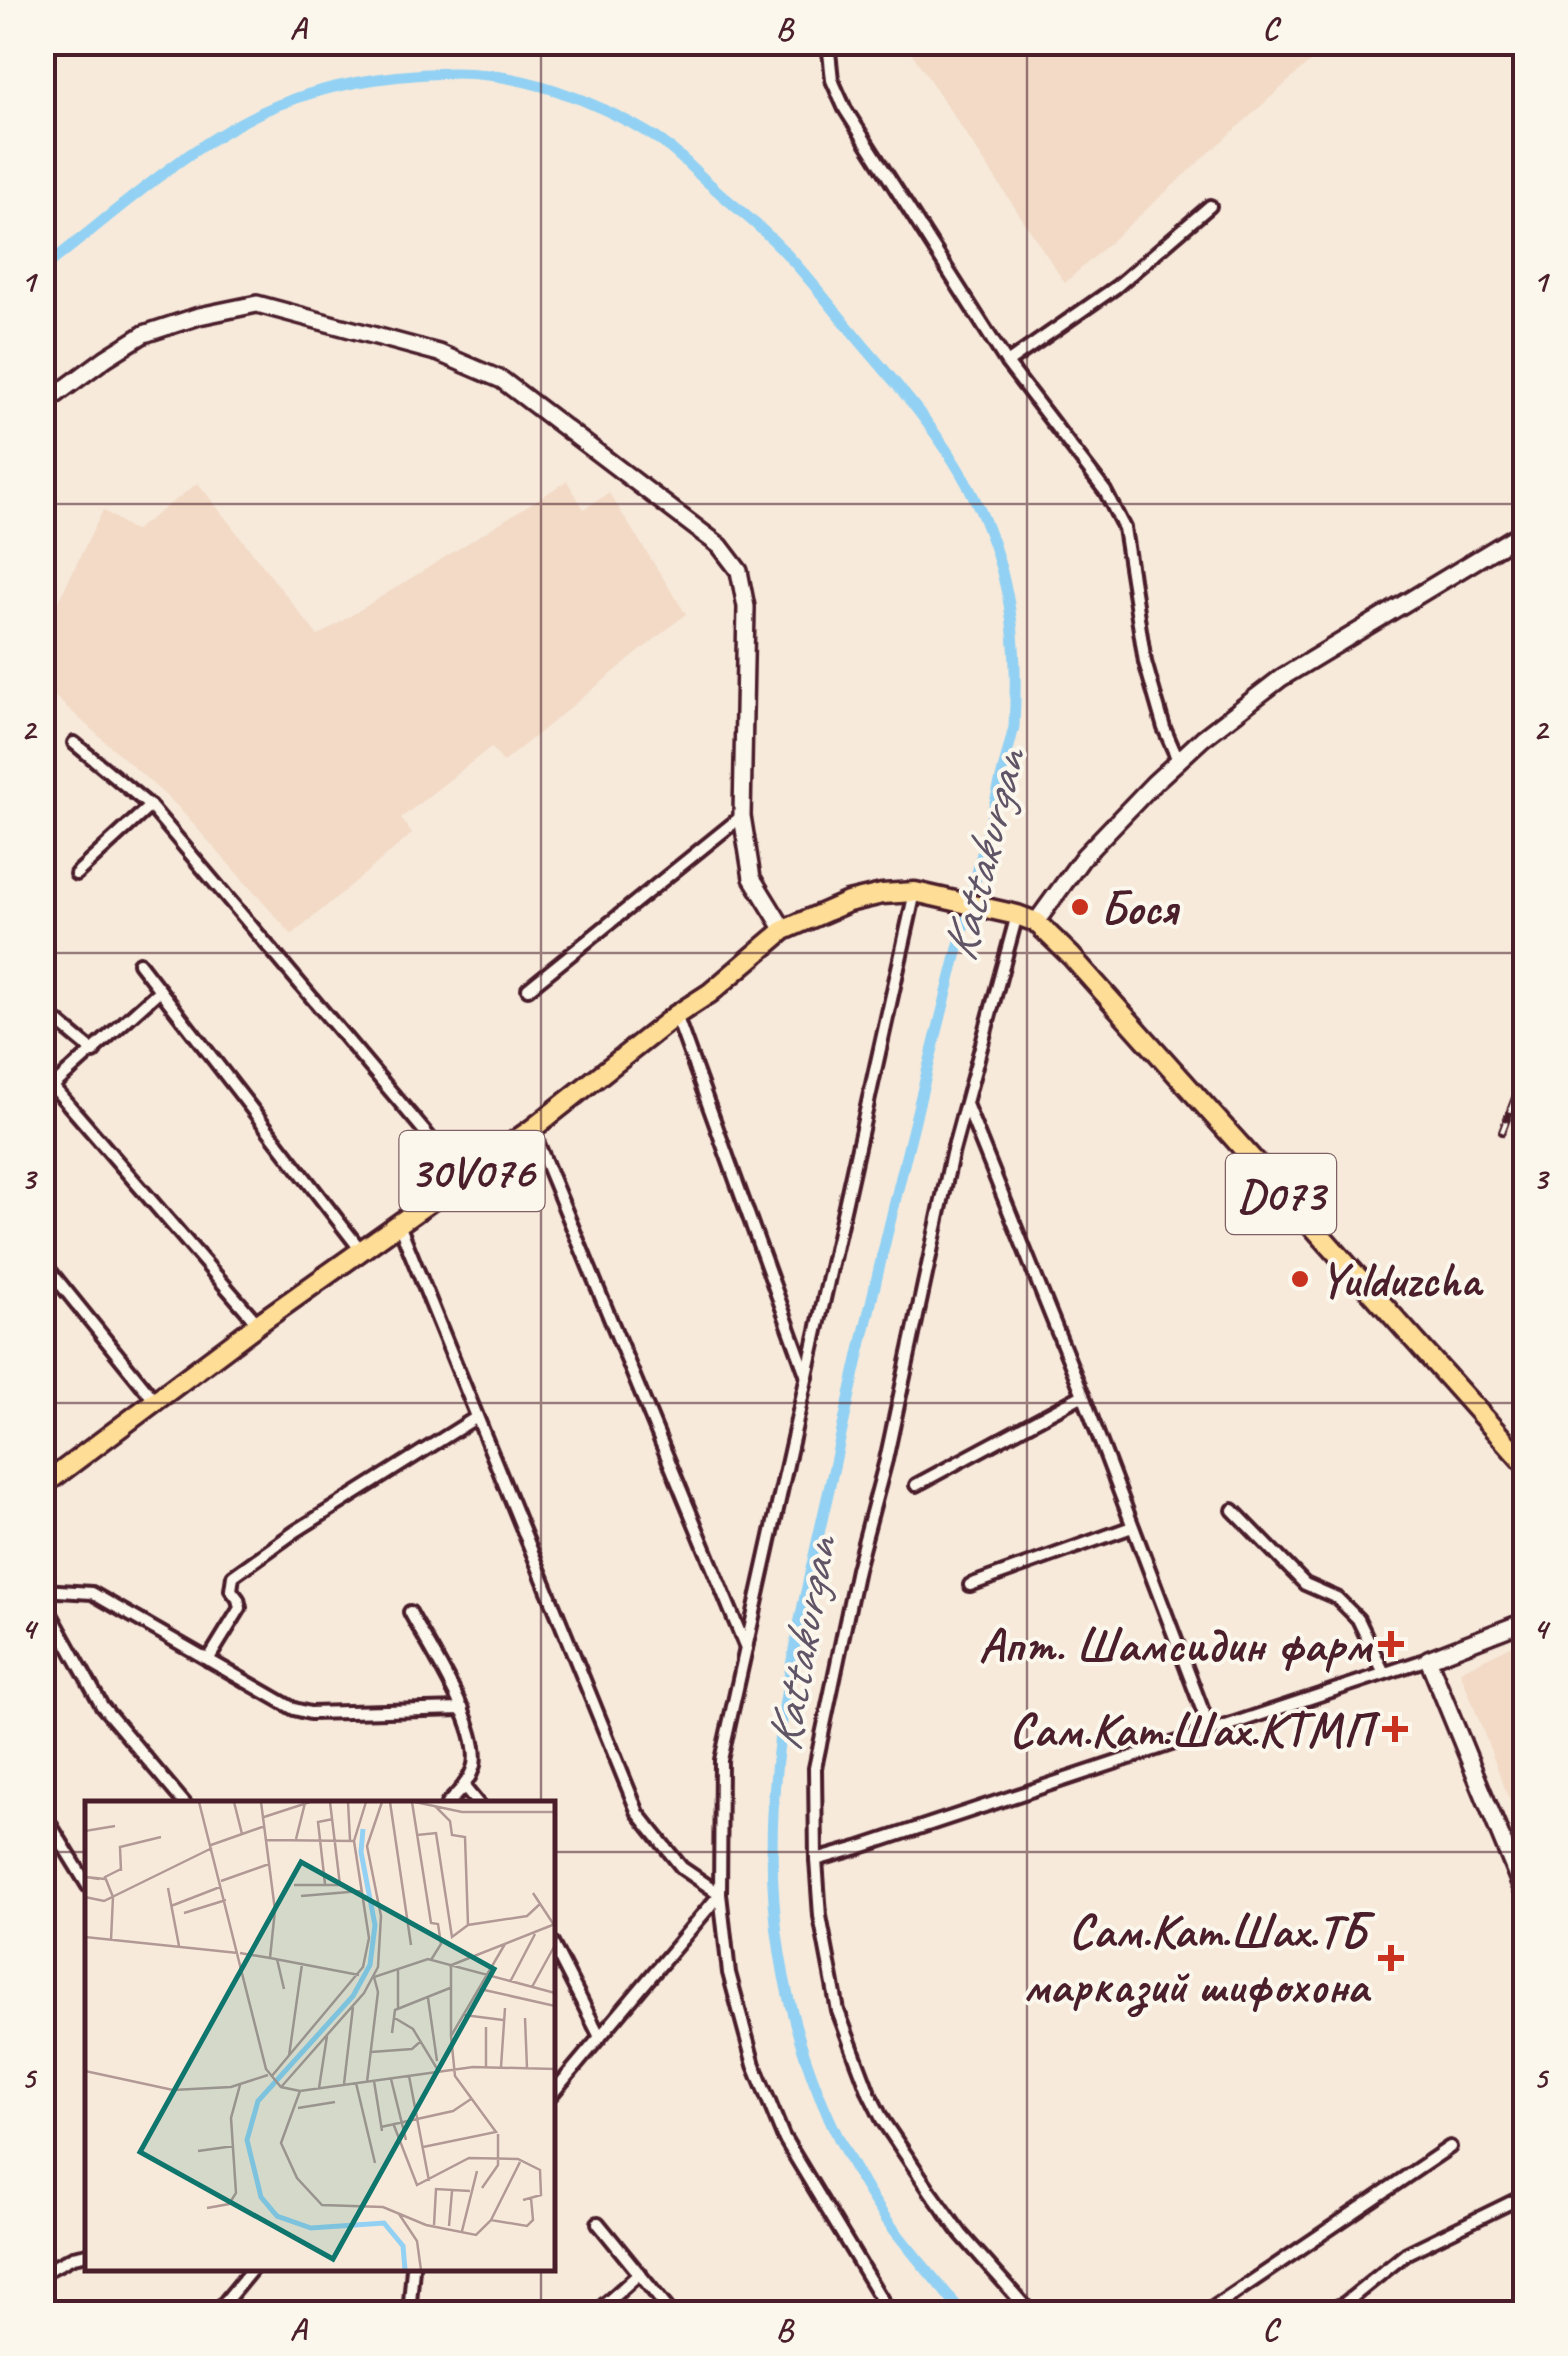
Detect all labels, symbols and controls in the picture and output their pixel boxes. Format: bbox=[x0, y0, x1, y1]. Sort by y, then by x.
text: A bbox=[290, 8, 309, 49]
text: B bbox=[776, 8, 795, 49]
text: C bbox=[1262, 8, 1282, 49]
text: 1 bbox=[21, 260, 39, 301]
text: 1 bbox=[1533, 260, 1551, 301]
text: 2 bbox=[21, 709, 38, 750]
text: 2 bbox=[1533, 709, 1550, 750]
water label: Kattakurgan bbox=[927, 739, 1041, 967]
place label: Бося bbox=[1100, 878, 1180, 938]
marker: Бося bbox=[1069, 896, 1091, 918]
road number: 30V076 bbox=[400, 1131, 544, 1211]
road number: D073 bbox=[1226, 1154, 1336, 1234]
text: 3 bbox=[21, 1158, 38, 1199]
text: 3 bbox=[1533, 1158, 1550, 1199]
place label: Yulduzcha bbox=[1320, 1250, 1484, 1310]
marker: Yulduzcha bbox=[1289, 1268, 1311, 1290]
water label: Kattakurgan bbox=[752, 1529, 852, 1755]
text: 4 bbox=[21, 1608, 39, 1649]
text: 4 bbox=[1533, 1608, 1551, 1649]
place label: Апт. Шамсидин фарм bbox=[979, 1615, 1374, 1675]
marker: Апт. Шамсидин фарм bbox=[1380, 1633, 1402, 1655]
place label: Сам.Кат.Шах.КТМП bbox=[1009, 1700, 1381, 1760]
marker: Сам.Кат.Шах.КТМП bbox=[1382, 1716, 1408, 1742]
inset map bbox=[85, 1801, 555, 2271]
place label: Сам.Кат.Шах.ТБ марказий шифохона bbox=[1023, 1901, 1376, 2018]
marker: Сам.Кат.Шах.ТБ марказий шифохона bbox=[1378, 1945, 1404, 1971]
text: 5 bbox=[21, 2057, 38, 2098]
text: 5 bbox=[1533, 2057, 1550, 2098]
text: A bbox=[290, 2309, 309, 2350]
text: B bbox=[776, 2309, 795, 2350]
text: C bbox=[1262, 2309, 1282, 2350]

